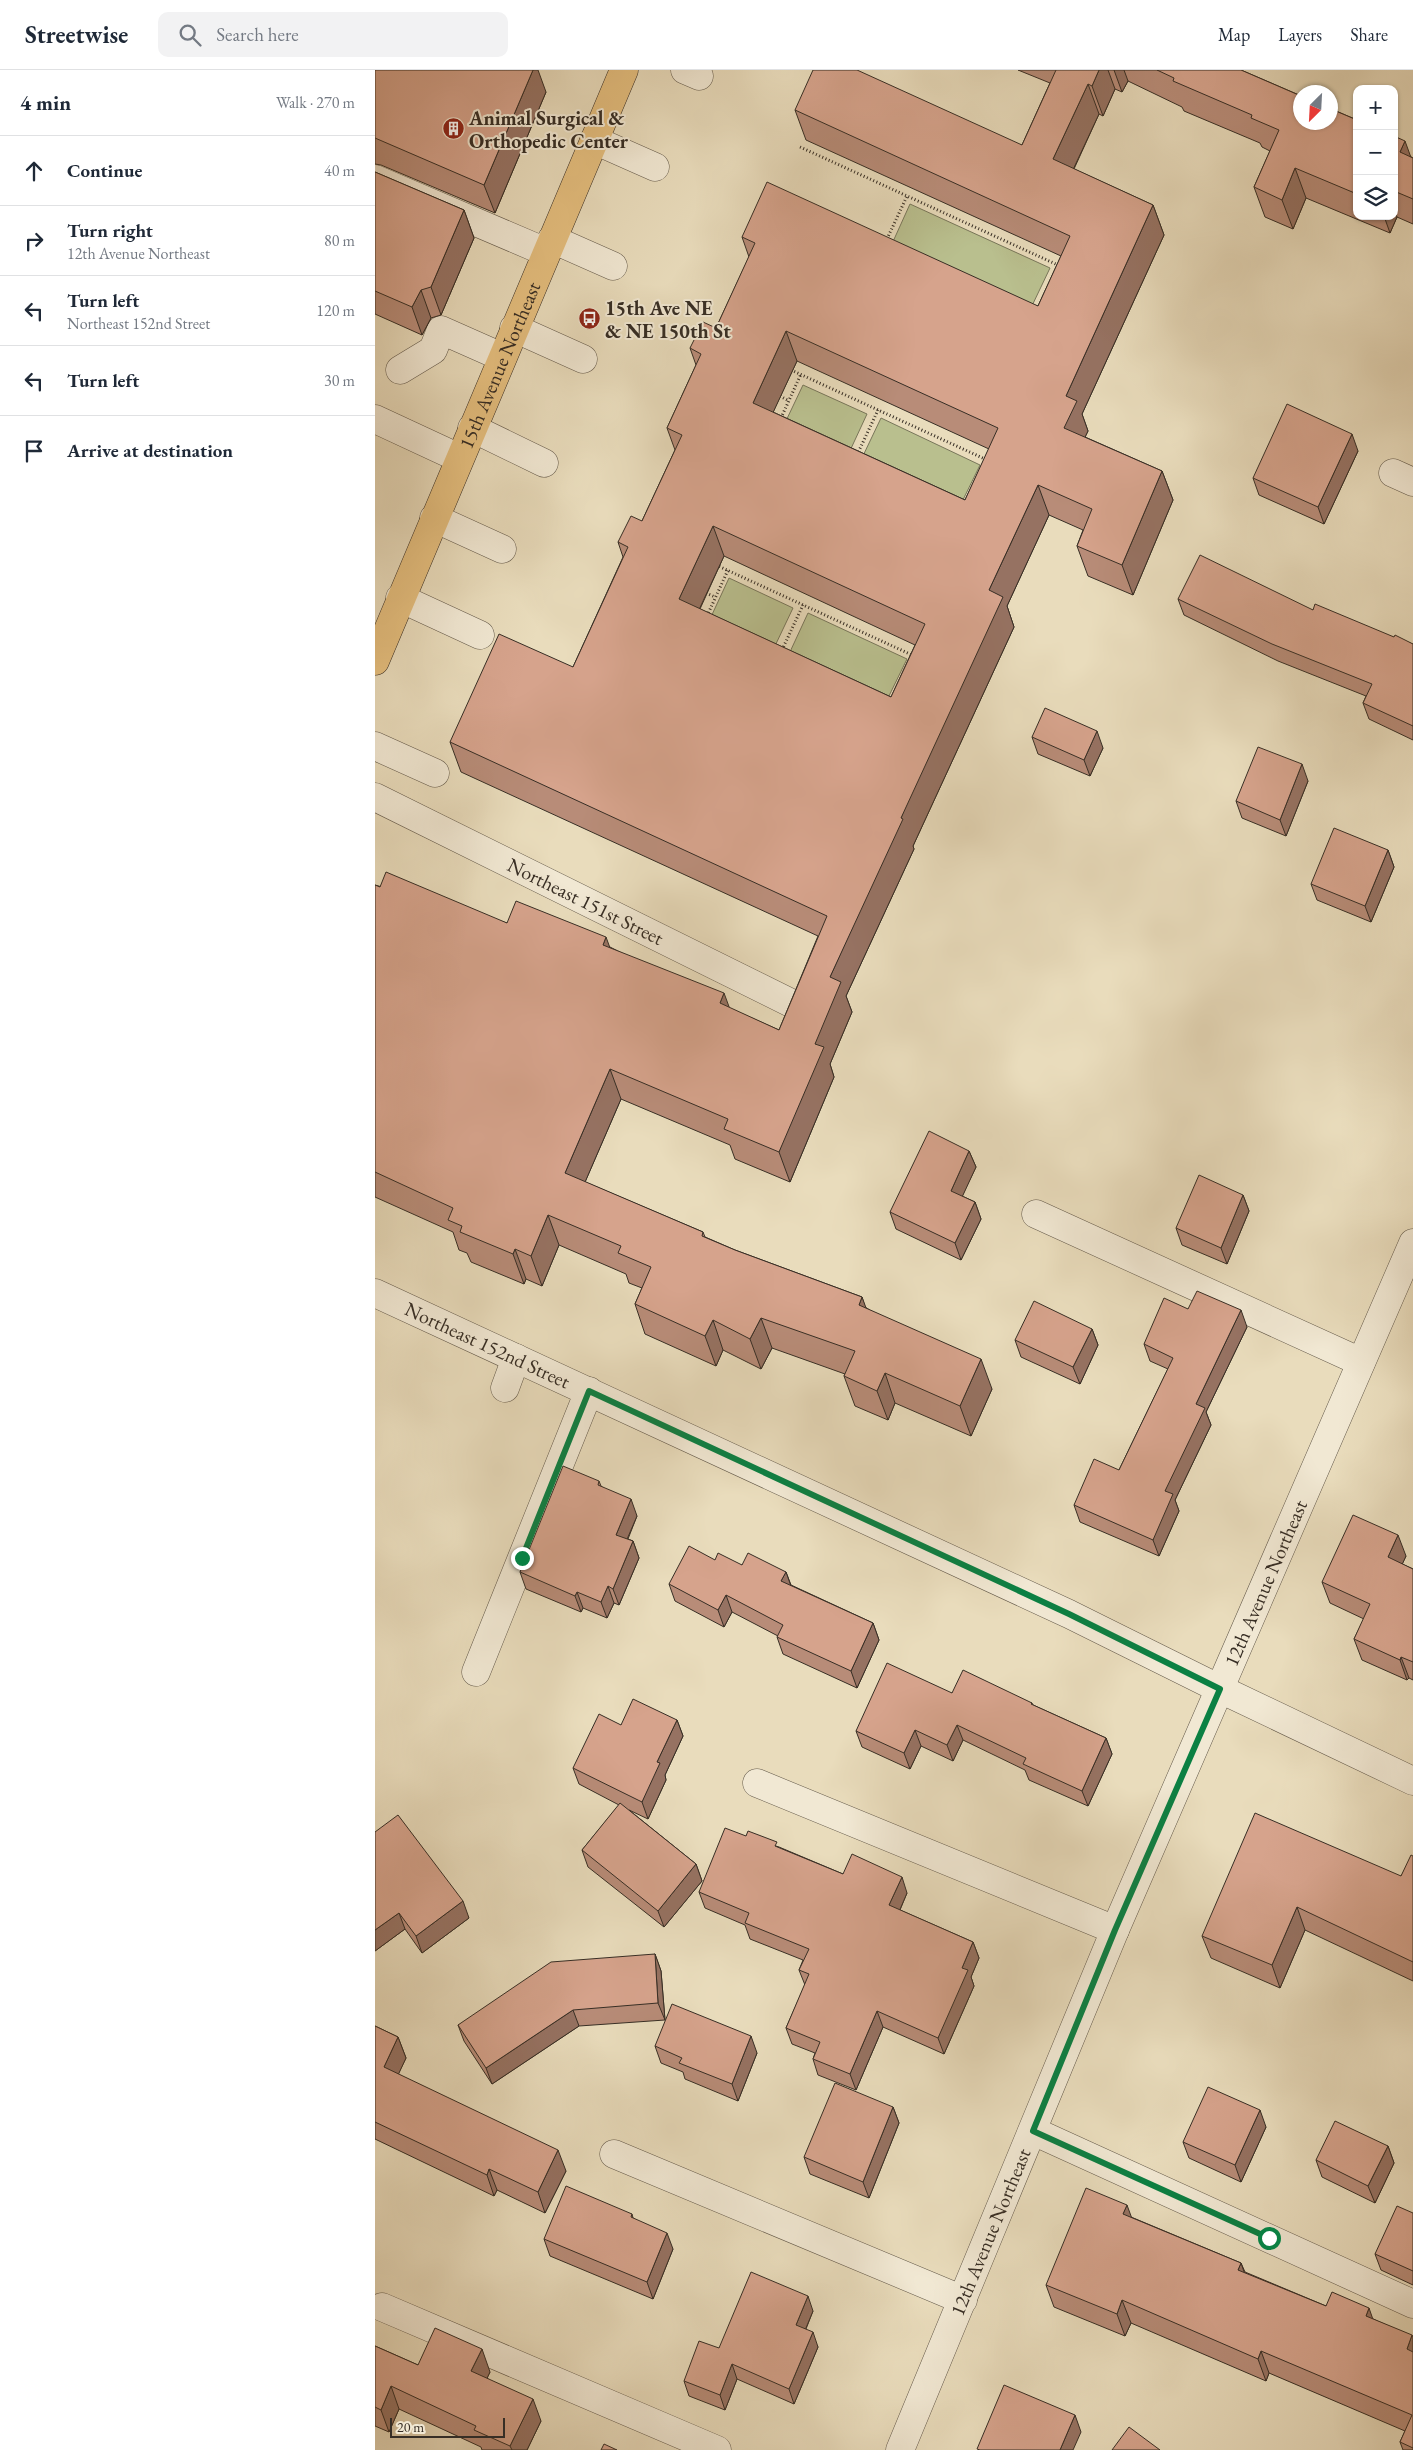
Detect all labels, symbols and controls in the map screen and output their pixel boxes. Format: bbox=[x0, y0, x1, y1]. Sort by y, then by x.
search box bbox=[158, 12, 508, 57]
text: Streetwise bbox=[25, 19, 128, 50]
icon: search bbox=[176, 21, 204, 49]
text: Search here bbox=[216, 22, 299, 47]
text: Map bbox=[1218, 23, 1250, 46]
text: Layers bbox=[1278, 23, 1322, 46]
text: Share bbox=[1350, 23, 1388, 46]
north arrow bbox=[1293, 85, 1338, 130]
map controls bbox=[1353, 85, 1398, 220]
button: + bbox=[1353, 85, 1398, 130]
text: 4 min bbox=[20, 89, 71, 116]
text: Walk · 270 m bbox=[276, 92, 355, 113]
place label: Animal Surgical & Orthopedic Center bbox=[468, 105, 629, 154]
building icon: Animal Surgical & Orthopedic Center bbox=[441, 117, 465, 141]
button: − bbox=[1353, 130, 1398, 175]
icon: ahead bbox=[20, 157, 48, 185]
text: Continue bbox=[67, 158, 142, 183]
text: 40 m bbox=[324, 160, 355, 181]
button: layers bbox=[1353, 175, 1398, 220]
text: Turn right bbox=[67, 218, 153, 243]
icon: right bbox=[20, 227, 48, 255]
text: 80 m bbox=[324, 230, 355, 251]
text: 12th Avenue Northeast bbox=[67, 243, 210, 264]
street label: 15th Avenue Northeast bbox=[453, 277, 547, 453]
text: Turn left bbox=[67, 288, 139, 313]
place label: 15th Ave NE & NE 150th St bbox=[605, 295, 731, 344]
icon: left bbox=[20, 297, 48, 325]
text: 120 m bbox=[316, 300, 355, 321]
bus stop icon: 15th Ave NE & NE 150th St bbox=[577, 307, 601, 331]
text: Northeast 152nd Street bbox=[67, 313, 210, 334]
icon: left bbox=[20, 367, 48, 395]
text: Turn left bbox=[67, 368, 139, 393]
text: 30 m bbox=[324, 370, 355, 391]
icon: arrive bbox=[20, 437, 48, 465]
text: Arrive at destination bbox=[67, 438, 233, 463]
street label: Northeast 151st Street bbox=[503, 852, 669, 951]
street label: Northeast 152nd Street bbox=[401, 1296, 575, 1395]
street label: 12th Avenue Northeast bbox=[1218, 1495, 1313, 1670]
route end bbox=[511, 1547, 534, 1570]
street label: 12th Avenue Northeast bbox=[944, 2144, 1037, 2320]
route start bbox=[1258, 2227, 1281, 2250]
scale bar bbox=[390, 2415, 505, 2438]
text: 20 m bbox=[397, 2418, 424, 2436]

